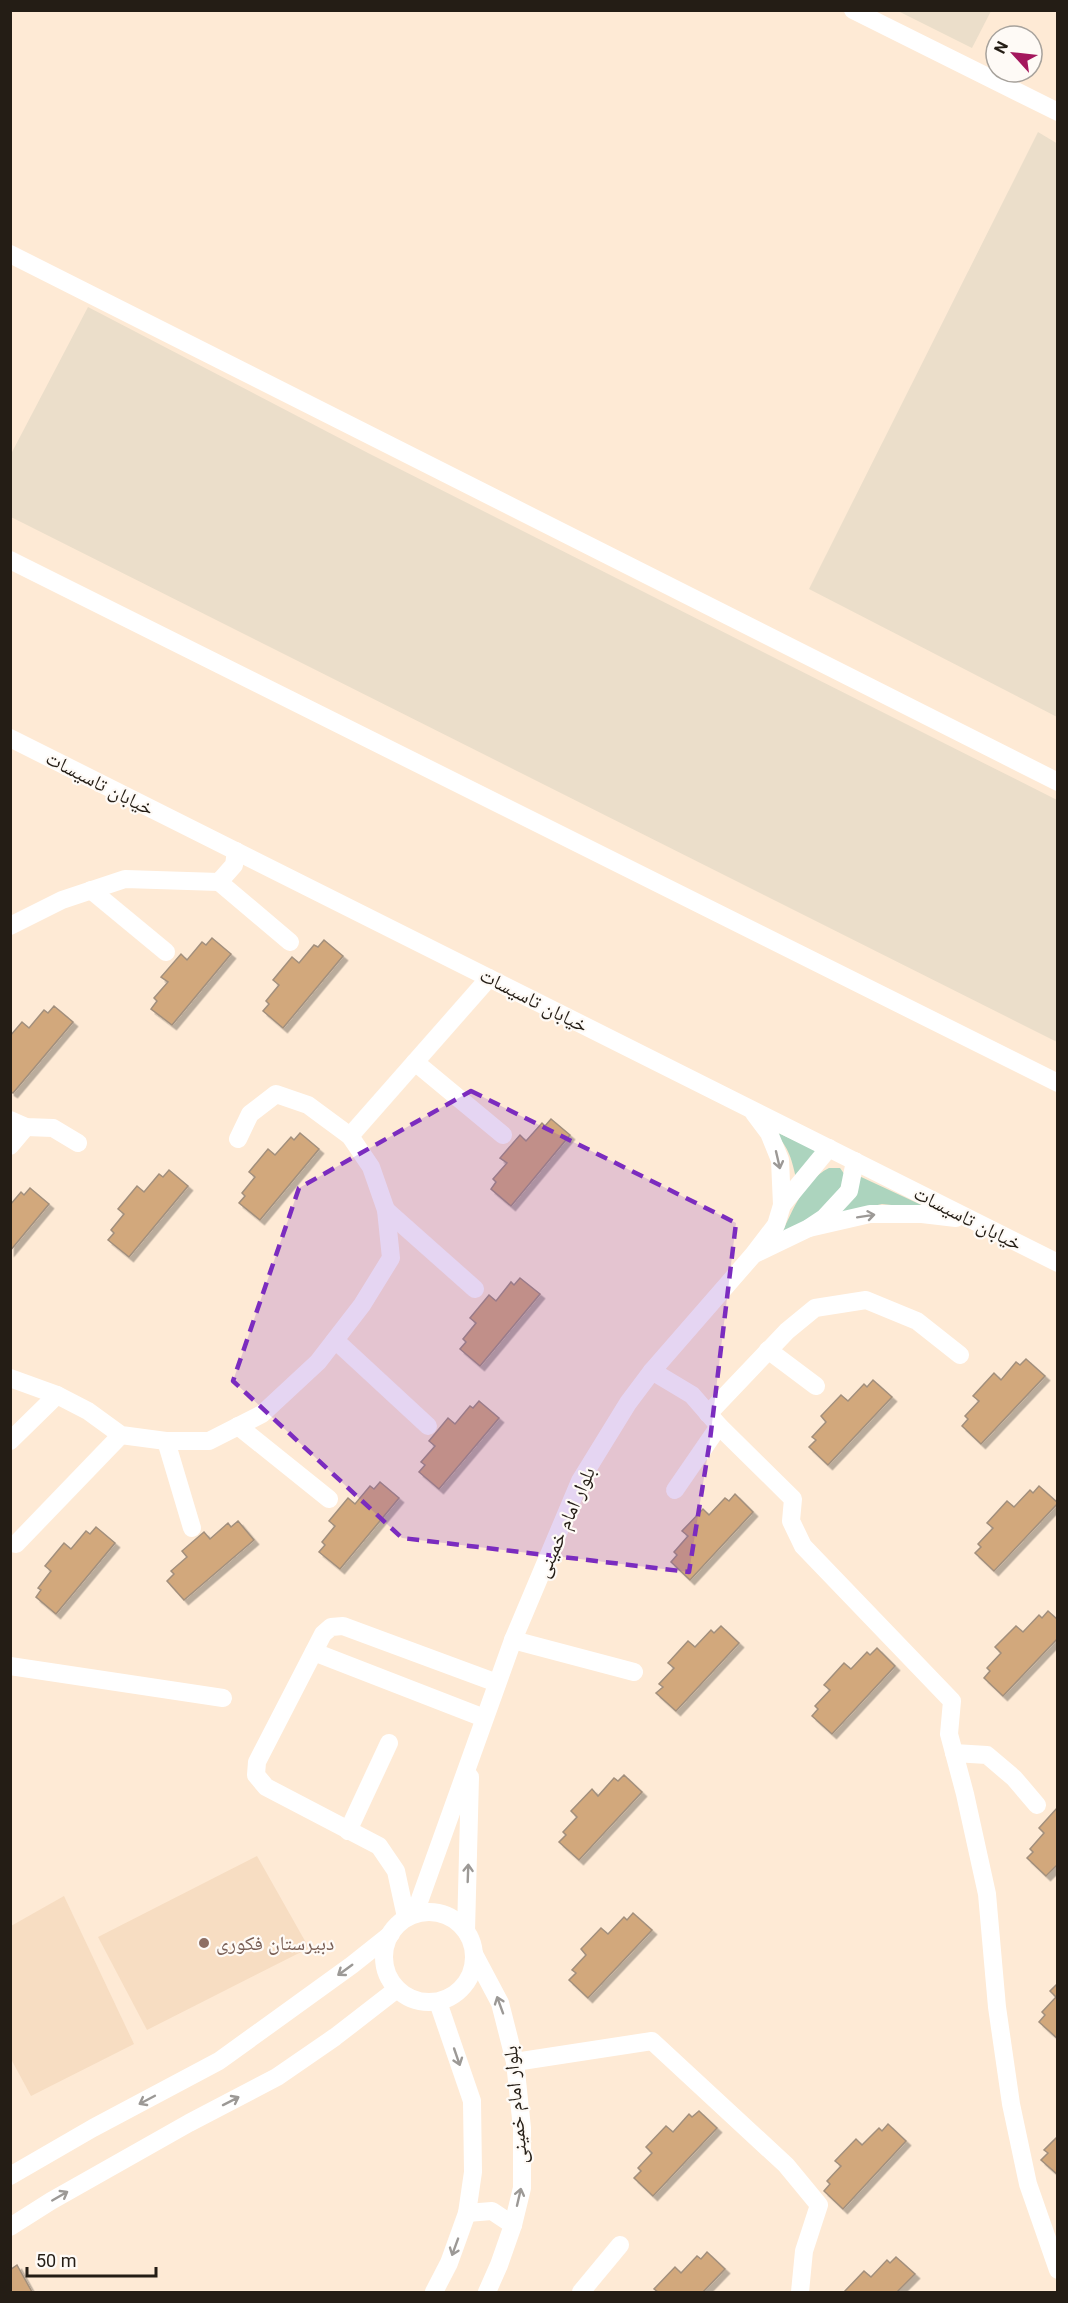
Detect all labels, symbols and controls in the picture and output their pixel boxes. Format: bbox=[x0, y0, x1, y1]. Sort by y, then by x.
north arrow bbox=[984, 24, 1044, 84]
text: N bbox=[990, 38, 1012, 57]
street label: خیابان تاسیسات bbox=[42, 745, 158, 821]
street label: خیابان تاسیسات bbox=[476, 962, 592, 1038]
one-way arrow bbox=[773, 1150, 784, 1169]
street label: خیابان تاسیسات bbox=[910, 1180, 1026, 1256]
one-way arrow bbox=[856, 1210, 876, 1221]
street label: بلوار امام خمینی bbox=[530, 1463, 602, 1582]
one-way arrow bbox=[462, 1863, 473, 1883]
place label: دبیرستان فکوری bbox=[216, 1931, 334, 1955]
marker: دبیرستان فکوری bbox=[197, 1936, 211, 1950]
one-way arrow bbox=[337, 1964, 353, 1976]
one-way arrow bbox=[493, 1996, 504, 2015]
street label: بلوار امام خمینی bbox=[498, 2045, 534, 2165]
one-way arrow bbox=[452, 2047, 463, 2066]
one-way arrow bbox=[139, 2094, 156, 2106]
one-way arrow bbox=[221, 2095, 239, 2106]
one-way arrow bbox=[514, 2188, 526, 2207]
one-way arrow bbox=[51, 2190, 68, 2202]
one-way arrow bbox=[448, 2237, 459, 2256]
scale bar bbox=[27, 2240, 156, 2278]
text: 50 m bbox=[36, 2250, 76, 2271]

